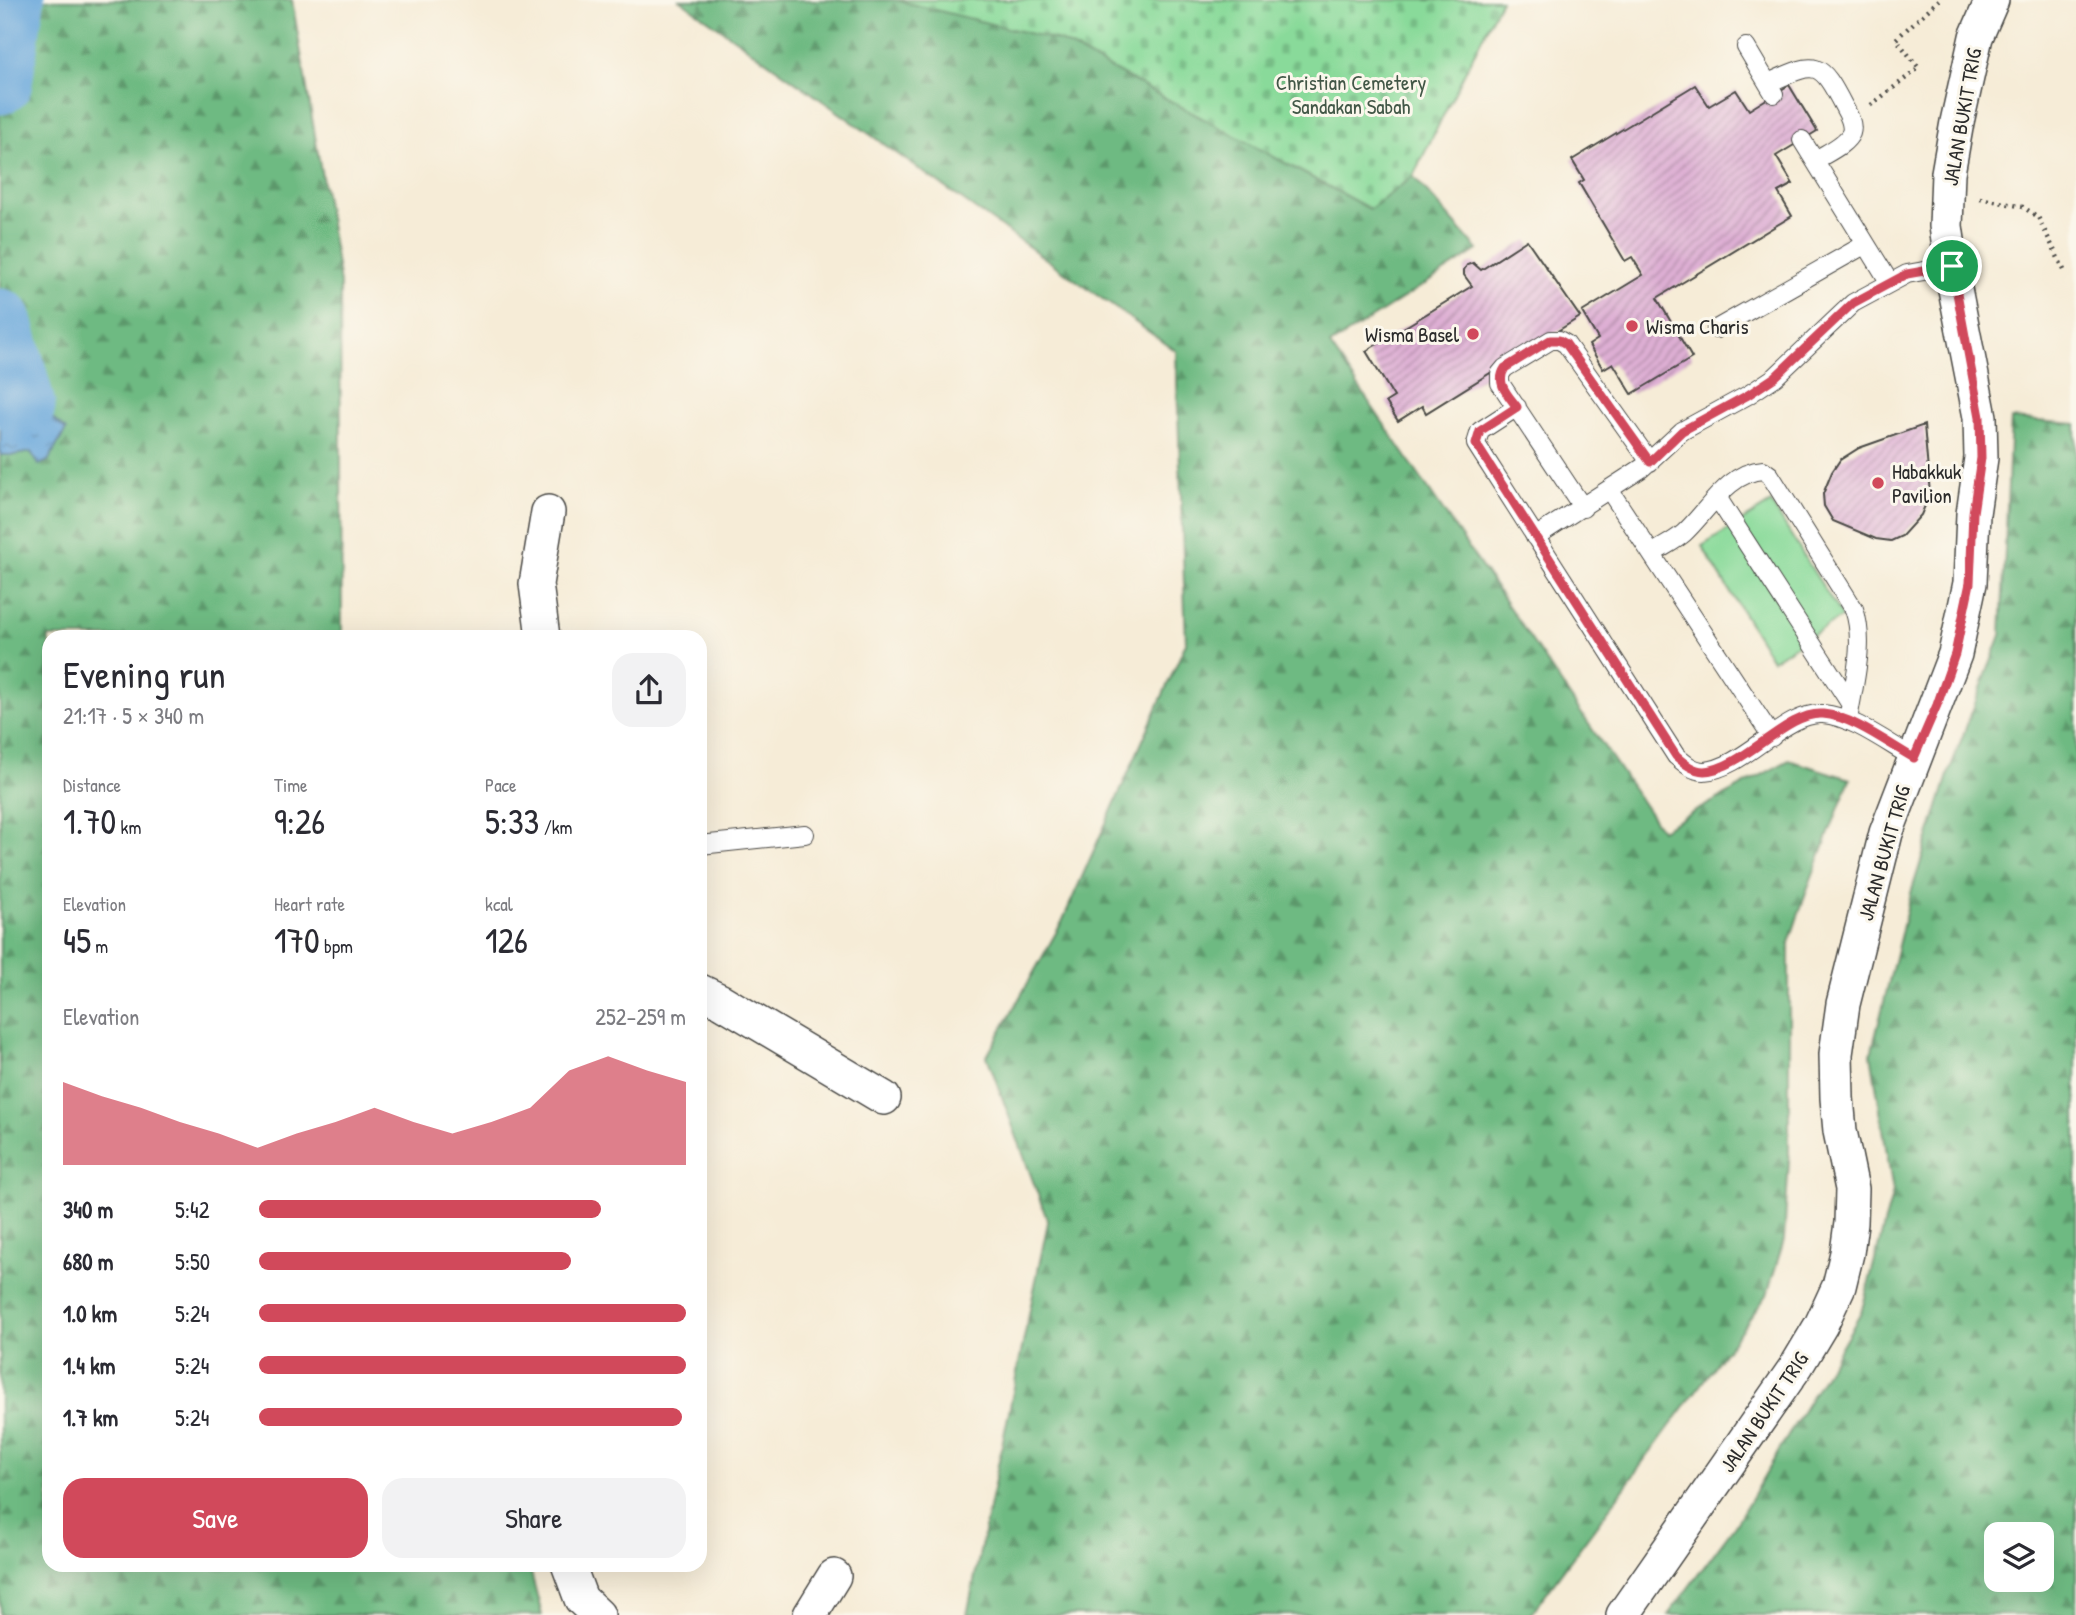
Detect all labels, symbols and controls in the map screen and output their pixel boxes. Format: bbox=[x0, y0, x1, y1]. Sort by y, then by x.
street label: JALAN BUKIT TRIG bbox=[1936, 46, 1988, 188]
park label: Christian Cemetery Sandakan Sabah bbox=[1276, 68, 1426, 121]
pin bbox=[1922, 236, 1982, 296]
icon: arrive bbox=[1933, 247, 1971, 285]
place label: Wisma Charis bbox=[1646, 312, 1749, 341]
marker: Wisma Charis bbox=[1624, 318, 1640, 334]
place label: Wisma Basel bbox=[1365, 320, 1459, 349]
marker: Wisma Basel bbox=[1465, 326, 1481, 342]
place label: Habakkuk Pavilion bbox=[1892, 457, 1962, 510]
marker: Habakkuk Pavilion bbox=[1870, 475, 1886, 491]
text: Evening run bbox=[63, 648, 226, 700]
button: share bbox=[612, 653, 686, 727]
text: 21:17 · 5 × 340 m bbox=[63, 700, 204, 731]
text: Distance bbox=[63, 772, 121, 798]
text: Time bbox=[274, 772, 308, 798]
text: Pace bbox=[485, 772, 517, 798]
street label: JALAN BUKIT TRIG bbox=[1851, 782, 1917, 924]
text: 1.70 bbox=[63, 798, 116, 845]
text: 9:26 bbox=[274, 798, 325, 845]
text: 5:33 bbox=[485, 798, 539, 845]
text: km bbox=[116, 814, 141, 840]
text: /km bbox=[539, 814, 573, 840]
text: Elevation bbox=[63, 891, 126, 917]
text: Heart rate bbox=[274, 891, 345, 917]
text: kcal bbox=[485, 891, 513, 917]
text: 45 bbox=[63, 917, 91, 964]
text: 170 bbox=[274, 917, 320, 964]
text: 126 bbox=[485, 917, 528, 964]
text: m bbox=[91, 933, 108, 959]
text: bpm bbox=[320, 933, 353, 959]
text: Elevation bbox=[63, 1001, 139, 1032]
text: 252–259 m bbox=[595, 1001, 686, 1032]
text: 340 m bbox=[63, 1194, 113, 1225]
text: 5:42 bbox=[175, 1194, 209, 1225]
text: 680 m bbox=[63, 1246, 113, 1277]
text: 5:50 bbox=[175, 1246, 210, 1277]
text: 1.0 km bbox=[63, 1298, 117, 1329]
text: 5:24 bbox=[175, 1298, 209, 1329]
street label: JALAN BUKIT TRIG bbox=[1713, 1346, 1815, 1478]
text: 1.4 km bbox=[63, 1350, 115, 1381]
text: 5:24 bbox=[175, 1350, 209, 1381]
text: 1.7 km bbox=[63, 1402, 118, 1433]
text: 5:24 bbox=[175, 1402, 209, 1433]
button: Save bbox=[63, 1478, 368, 1558]
button: Share bbox=[382, 1478, 686, 1558]
map controls bbox=[1984, 1522, 2054, 1592]
button: layers bbox=[1984, 1522, 2054, 1592]

